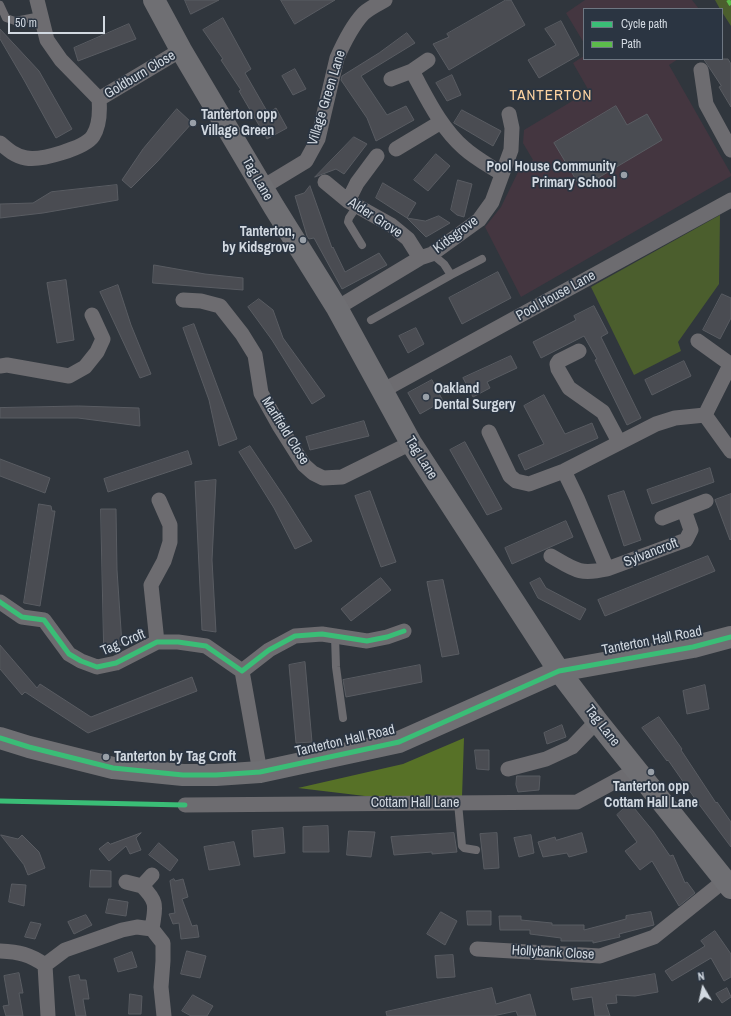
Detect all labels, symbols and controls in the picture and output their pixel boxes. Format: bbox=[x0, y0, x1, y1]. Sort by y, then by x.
scale bar bbox=[10, 8, 107, 34]
legend bbox=[583, 8, 723, 60]
text: 50 m bbox=[15, 15, 37, 31]
text: Cycle path bbox=[621, 16, 668, 32]
text: Path bbox=[621, 36, 641, 52]
street label: Goldburn Close bbox=[101, 47, 179, 103]
street label: Village Green Lane bbox=[305, 48, 349, 148]
district label: TANTERTON bbox=[510, 87, 592, 105]
place label: Tanterton opp Village Green bbox=[201, 107, 277, 140]
marker: Tanterton opp Village Green bbox=[188, 118, 198, 128]
street label: Tag Lane bbox=[238, 154, 276, 204]
place label: Pool House Community Primary School bbox=[487, 159, 616, 192]
marker: Pool House Community Primary School bbox=[619, 170, 629, 180]
street label: Alder Grove bbox=[345, 194, 405, 242]
street label: Kidsgrove bbox=[430, 213, 482, 257]
place label: Tanterton, by Kidsgrove bbox=[222, 224, 295, 256]
marker: Tanterton, by Kidsgrove bbox=[298, 235, 308, 245]
street label: Pool House Lane bbox=[513, 267, 599, 325]
place label: Oakland Dental Surgery bbox=[434, 381, 516, 414]
marker: Oakland Dental Surgery bbox=[421, 392, 431, 402]
street label: Marlfield Close bbox=[258, 394, 312, 468]
street label: Tag Lane bbox=[401, 433, 441, 483]
street label: Sylvancroft bbox=[621, 535, 681, 571]
street label: Tanterton Hall Road bbox=[600, 623, 704, 659]
street label: Tag Croft bbox=[98, 626, 148, 660]
street label: Tag Lane bbox=[581, 702, 623, 750]
street label: Tanterton Hall Road bbox=[294, 721, 396, 761]
place label: Tanterton by Tag Croft bbox=[114, 749, 236, 765]
marker: Tanterton by Tag Croft bbox=[101, 752, 111, 762]
marker: Tanterton opp Cottam Hall Lane bbox=[646, 767, 656, 777]
place label: Tanterton opp Cottam Hall Lane bbox=[604, 779, 698, 812]
street label: Cottam Hall Lane bbox=[371, 795, 459, 811]
street label: Hollybank Close bbox=[511, 942, 595, 964]
north arrow bbox=[683, 968, 723, 1008]
text: N bbox=[697, 969, 705, 984]

